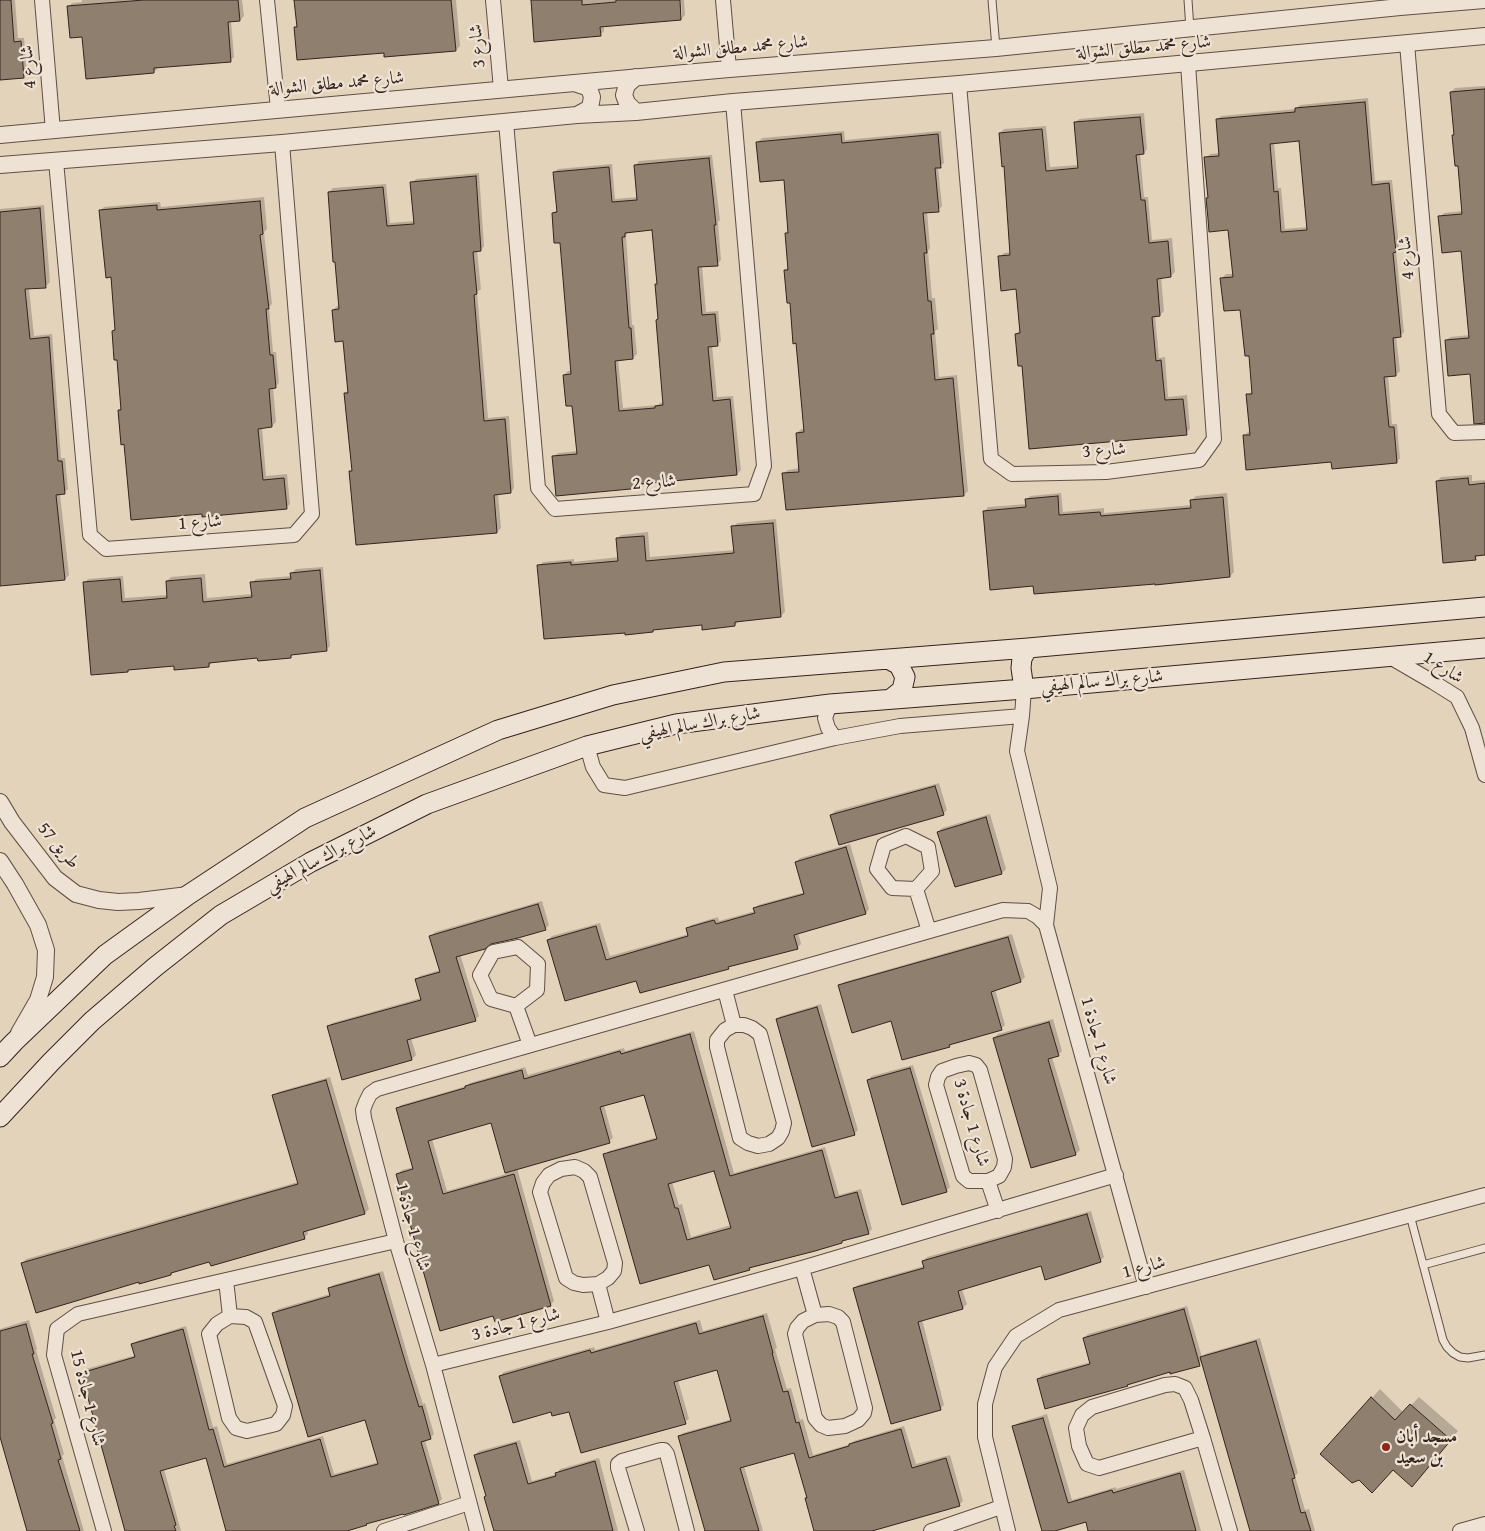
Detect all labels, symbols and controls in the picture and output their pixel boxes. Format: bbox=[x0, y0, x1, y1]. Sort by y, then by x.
street label: شارع 3 bbox=[465, 23, 491, 69]
street label: شارع محمد مطلق الشوالة bbox=[673, 31, 809, 65]
street label: شارع محمد مطلق الشوالة bbox=[1076, 31, 1212, 65]
street label: شارع 4 bbox=[16, 44, 42, 90]
street label: شارع محمد مطلق الشوالة bbox=[269, 67, 405, 101]
street label: شارع 4 bbox=[1394, 235, 1420, 281]
street label: شارع 3 bbox=[1081, 439, 1127, 463]
street label: شارع 2 bbox=[631, 471, 677, 495]
street label: شارع 1 bbox=[177, 511, 223, 535]
street label: شارع 1 bbox=[1419, 647, 1467, 689]
street label: شارع براك سالم الهيفي bbox=[1040, 666, 1164, 698]
street label: شارع براك سالم الهيفي bbox=[638, 703, 762, 745]
street label: طريق 57 bbox=[32, 818, 84, 874]
street label: شارع براك سالم الهيفي bbox=[262, 821, 380, 897]
street label: شارع 1 جادة 1 bbox=[1075, 995, 1121, 1087]
street label: شارع 1 جادة 3 bbox=[948, 1077, 994, 1169]
street label: شارع 1 جادة 1 bbox=[390, 1181, 434, 1273]
street label: شارع 1 bbox=[1120, 1252, 1168, 1284]
street label: شارع 1 جادة 3 bbox=[470, 1304, 562, 1346]
street label: شارع 1 جادة 15 bbox=[65, 1347, 109, 1449]
place label: مسجد أبان بن سعيد bbox=[1396, 1426, 1457, 1468]
marker: مسجد أبان بن سعيد bbox=[1380, 1441, 1392, 1453]

